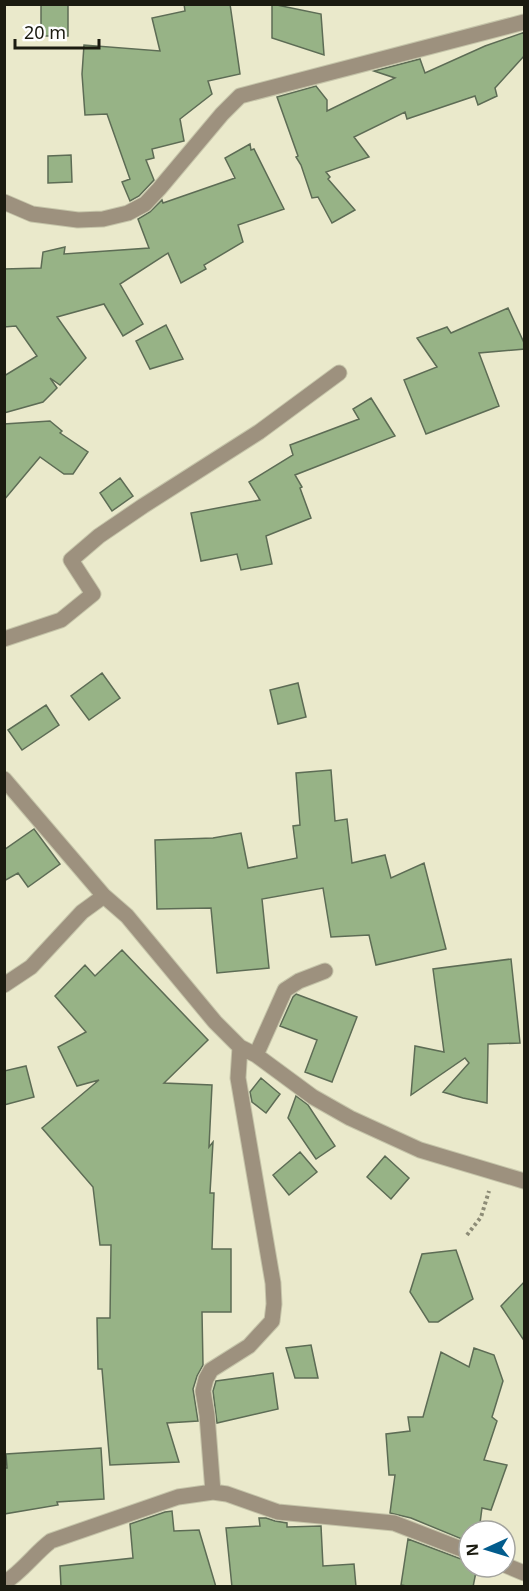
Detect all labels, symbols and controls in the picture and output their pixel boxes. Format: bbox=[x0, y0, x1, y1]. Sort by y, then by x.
scale bar bbox=[15, 12, 99, 50]
text: 20 m bbox=[24, 20, 66, 44]
north arrow bbox=[457, 1519, 517, 1579]
text: N bbox=[461, 1543, 483, 1557]

